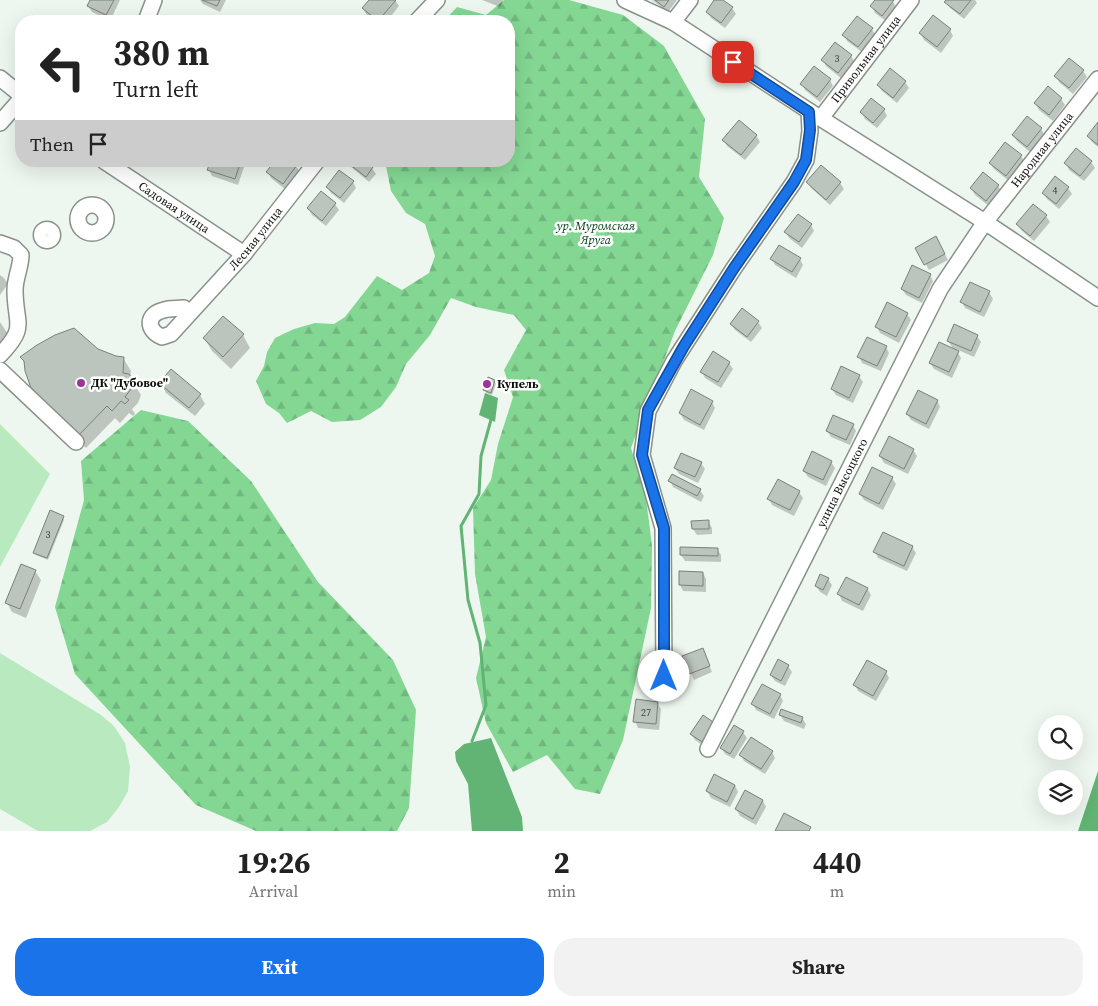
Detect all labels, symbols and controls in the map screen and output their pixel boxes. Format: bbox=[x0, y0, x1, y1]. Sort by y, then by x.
street label: Привольная улица bbox=[827, 11, 905, 106]
text: 380 m bbox=[113, 29, 209, 77]
icon: left bbox=[30, 35, 95, 100]
pin bbox=[712, 41, 754, 83]
icon: arrive bbox=[719, 48, 747, 76]
house number: 3 bbox=[835, 52, 840, 65]
text: Turn left bbox=[113, 74, 198, 104]
street label: Народная улица bbox=[1007, 108, 1077, 191]
icon: arrive bbox=[84, 130, 112, 158]
text: Then bbox=[30, 131, 74, 157]
street label: Садовая улица bbox=[135, 178, 213, 237]
house number: 4 bbox=[1053, 184, 1058, 197]
street label: Лесная улица bbox=[225, 203, 286, 273]
park label: ур. Муромская Яруга bbox=[555, 218, 635, 248]
place label: ДК "Дубовое" bbox=[91, 375, 168, 391]
place label: Купель bbox=[497, 376, 539, 392]
marker: ДК "Дубовое" bbox=[75, 377, 87, 389]
marker: Купель bbox=[481, 378, 493, 390]
street label: улица Высоцкого bbox=[813, 435, 872, 530]
house number: 3 bbox=[46, 528, 51, 541]
position arrow bbox=[637, 649, 689, 701]
house number: 27 bbox=[641, 706, 651, 719]
map controls bbox=[1038, 715, 1083, 815]
button: search bbox=[1038, 715, 1083, 760]
button: layers bbox=[1038, 770, 1083, 815]
text: 19:26 bbox=[237, 842, 311, 883]
text: 2 bbox=[553, 842, 570, 883]
text: 440 bbox=[813, 842, 861, 883]
text: Arrival bbox=[249, 880, 298, 902]
text: min bbox=[547, 880, 576, 902]
text: m bbox=[830, 880, 844, 902]
button: Exit bbox=[15, 938, 544, 996]
button: Share bbox=[554, 938, 1083, 996]

